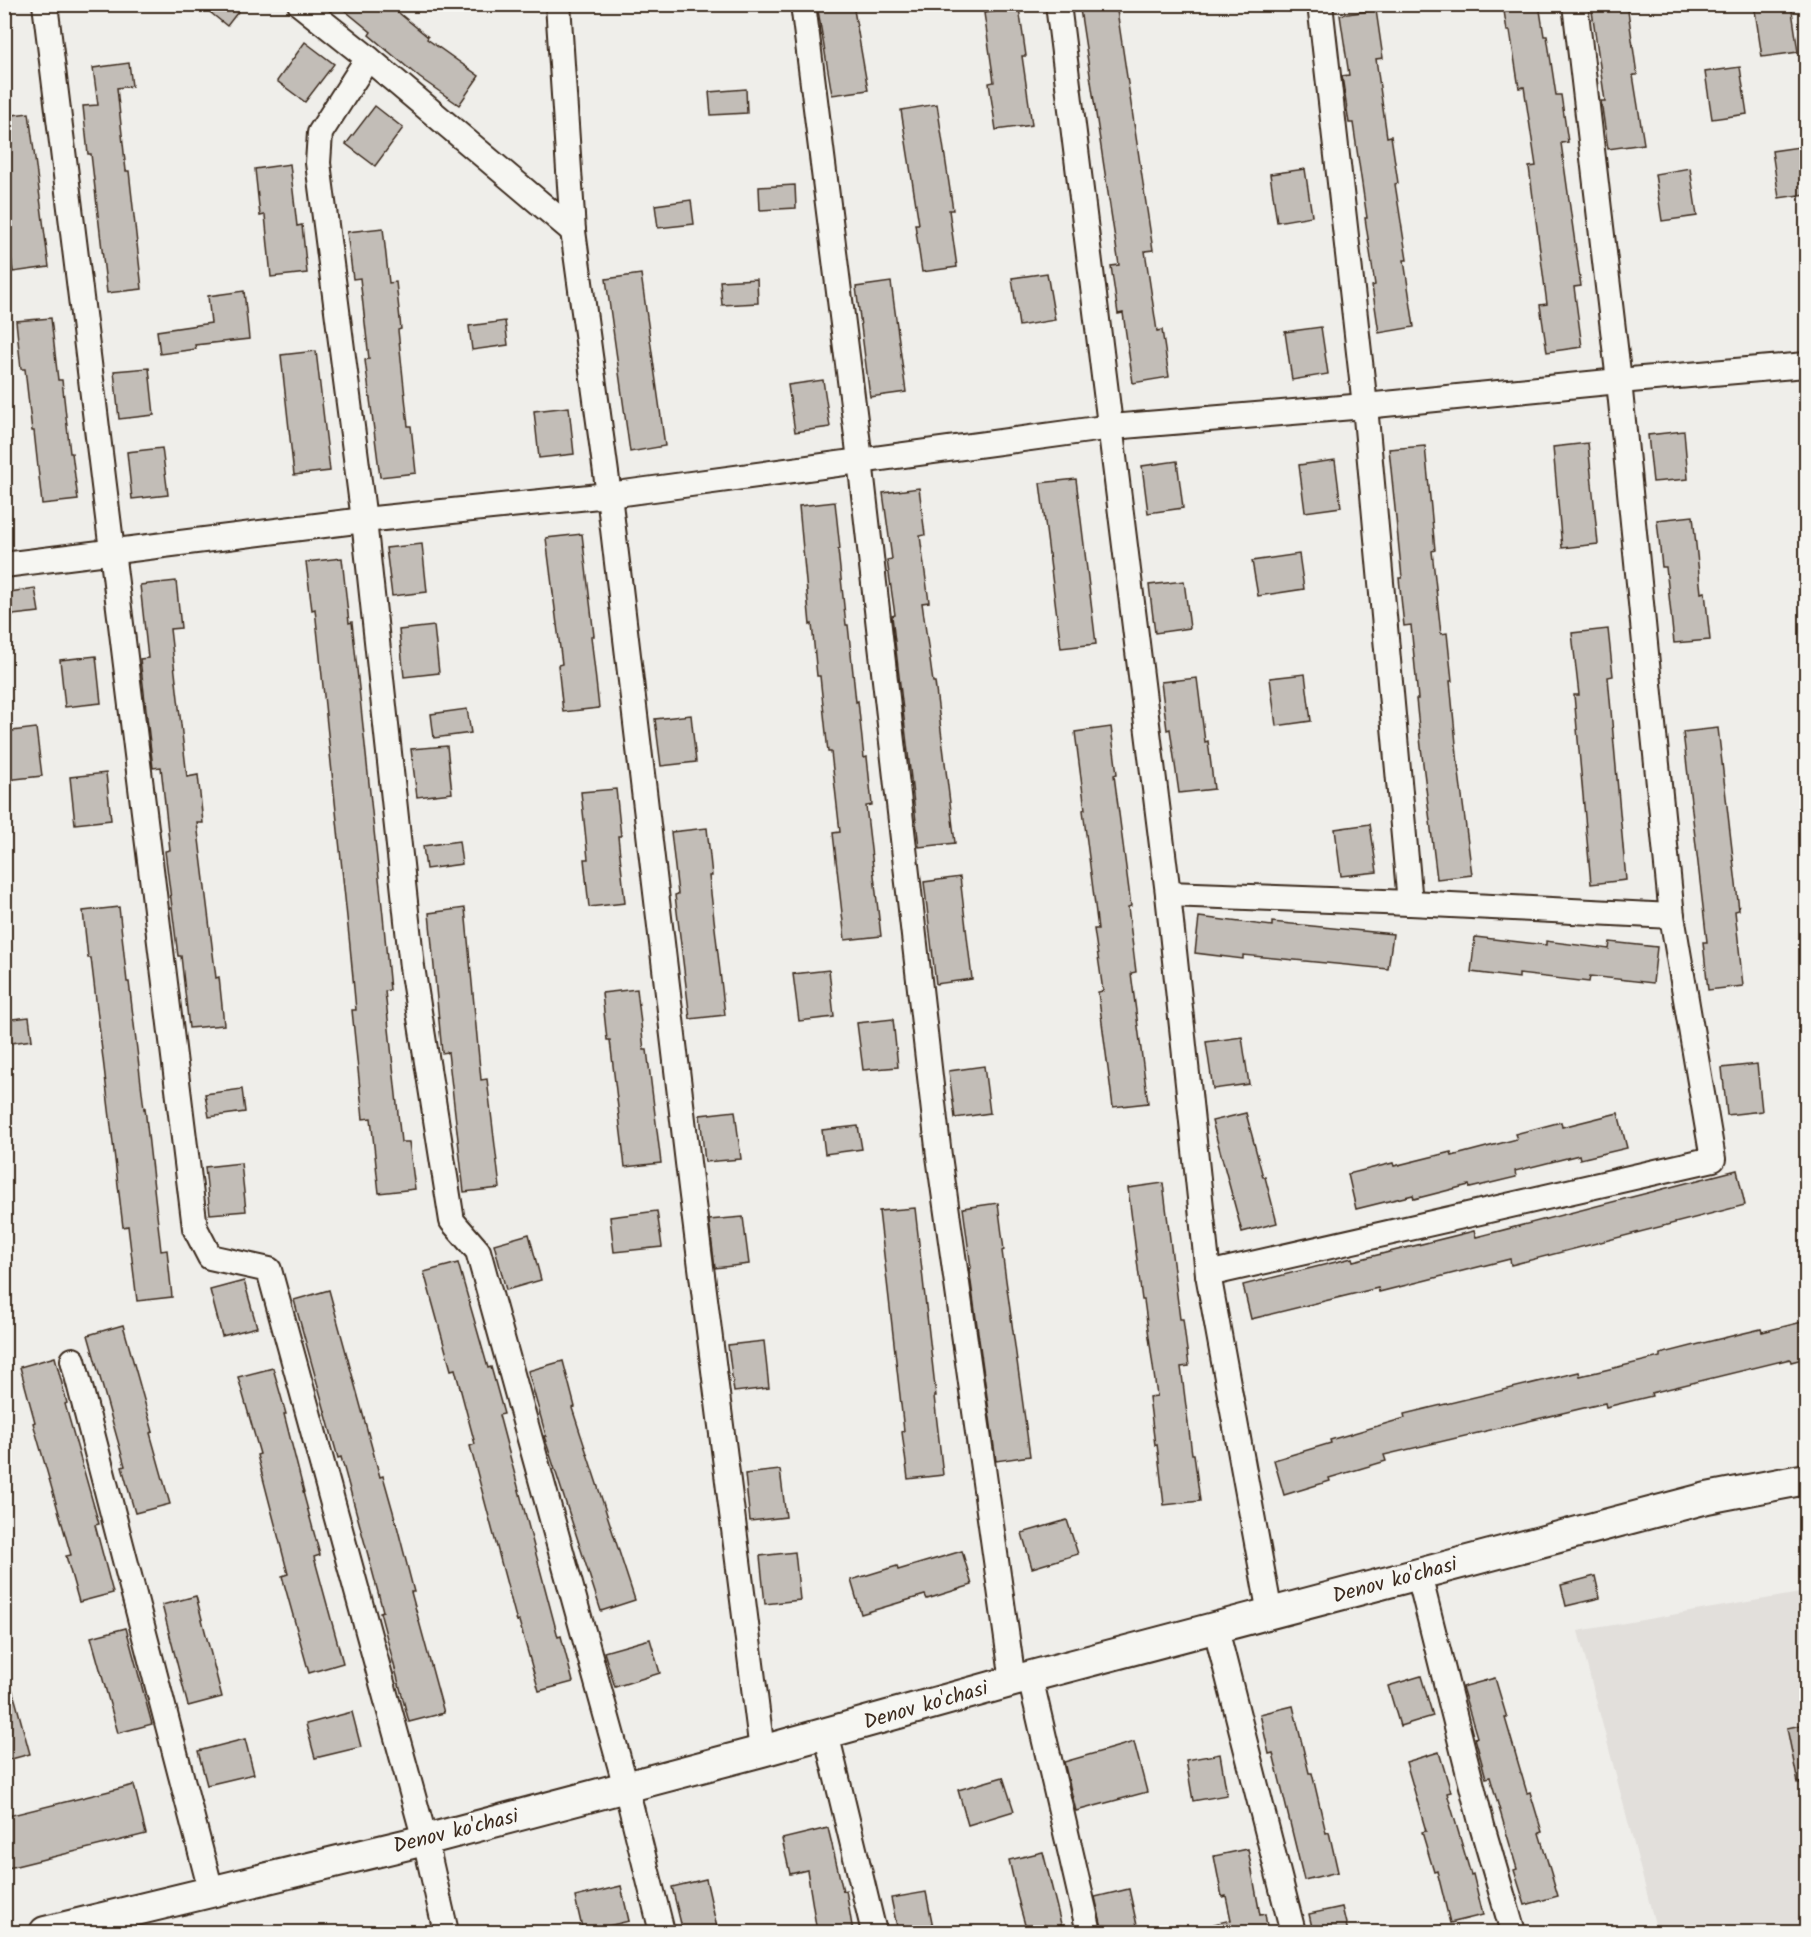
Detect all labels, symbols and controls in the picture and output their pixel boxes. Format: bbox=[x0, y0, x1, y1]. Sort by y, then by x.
street label: Denov ko'chasi bbox=[1329, 1548, 1462, 1613]
street label: Denov ko'chasi bbox=[860, 1672, 993, 1739]
street label: Denov ko'chasi bbox=[390, 1800, 523, 1863]

